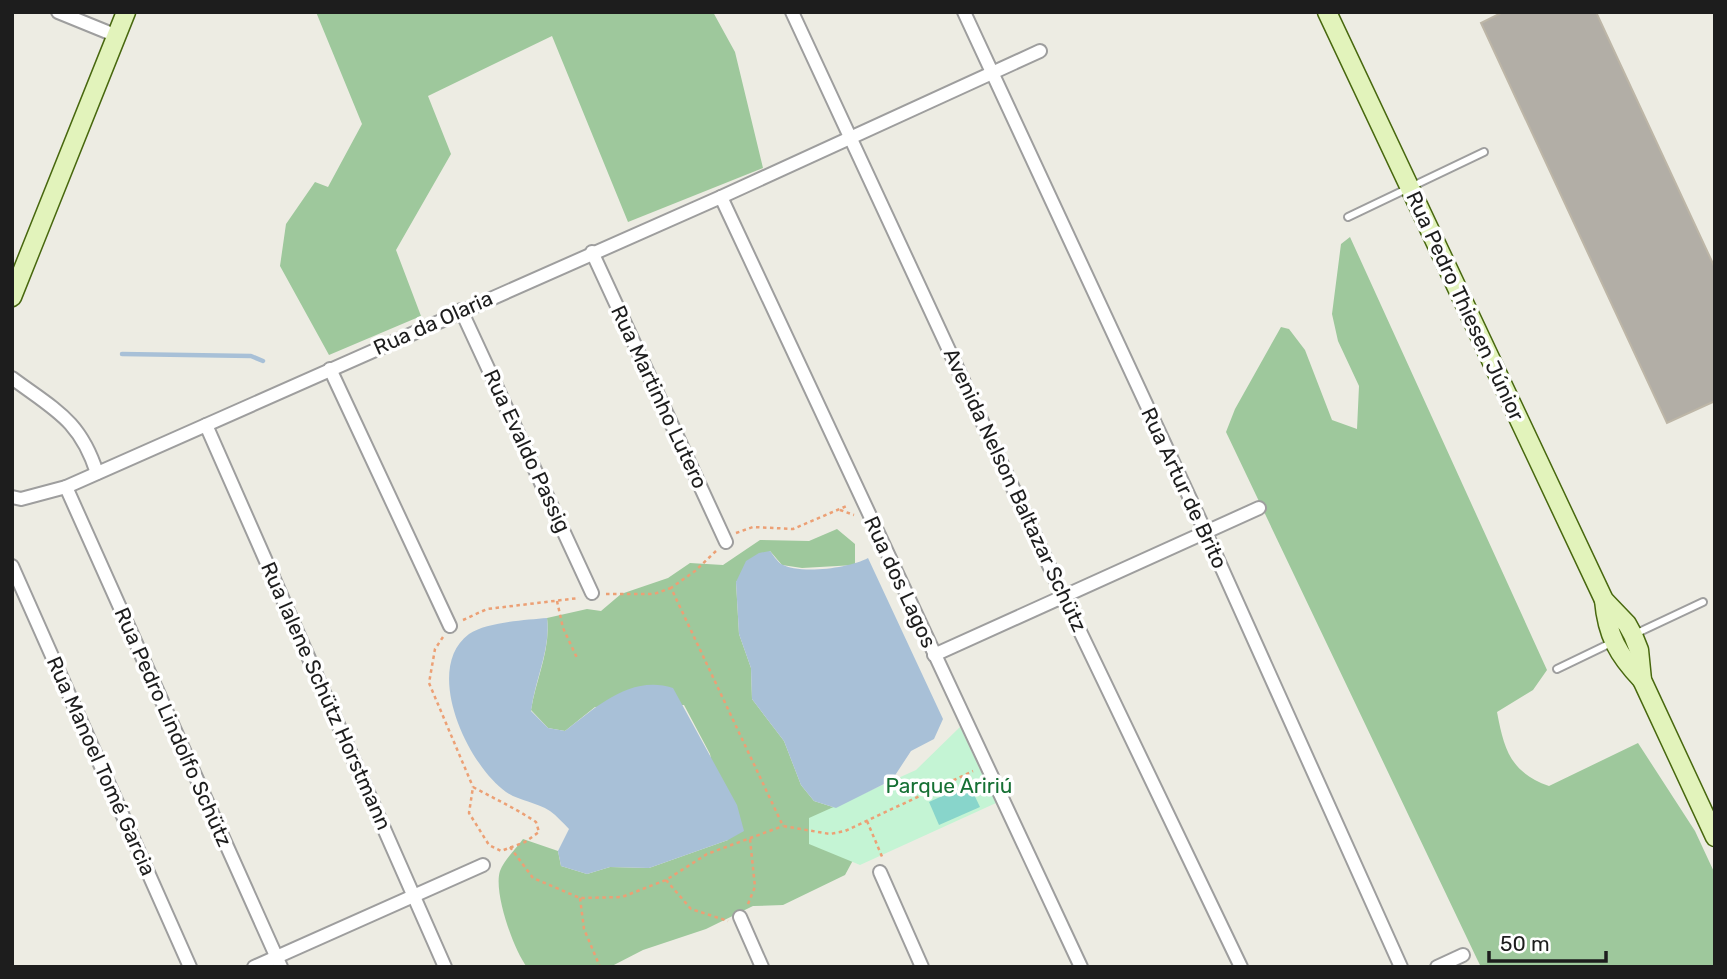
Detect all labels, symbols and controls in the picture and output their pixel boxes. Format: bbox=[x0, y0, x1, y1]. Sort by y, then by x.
street label: Rua Pedro Thiesen Júnior bbox=[1401, 187, 1530, 425]
street label: Rua da Olaria bbox=[369, 285, 496, 360]
street label: Rua Martinho Lutero bbox=[606, 301, 713, 492]
street label: Avenida Nelson Baltazar Schütz bbox=[939, 344, 1092, 636]
street label: Rua Evaldo Passig bbox=[479, 365, 576, 536]
street label: Rua Artur de Brito bbox=[1136, 403, 1233, 572]
street label: Rua dos Lagos bbox=[859, 512, 942, 652]
street label: Rua Ialene Schütz Horstmann bbox=[256, 558, 397, 834]
street label: Rua Pedro Lindolfo Schütz bbox=[109, 603, 238, 850]
street label: Rua Manoel Tomé Garcia bbox=[42, 652, 161, 879]
park label: Parque Aririú bbox=[886, 773, 1012, 798]
scale bar bbox=[1489, 920, 1606, 964]
text: 50 m bbox=[1500, 931, 1550, 956]

